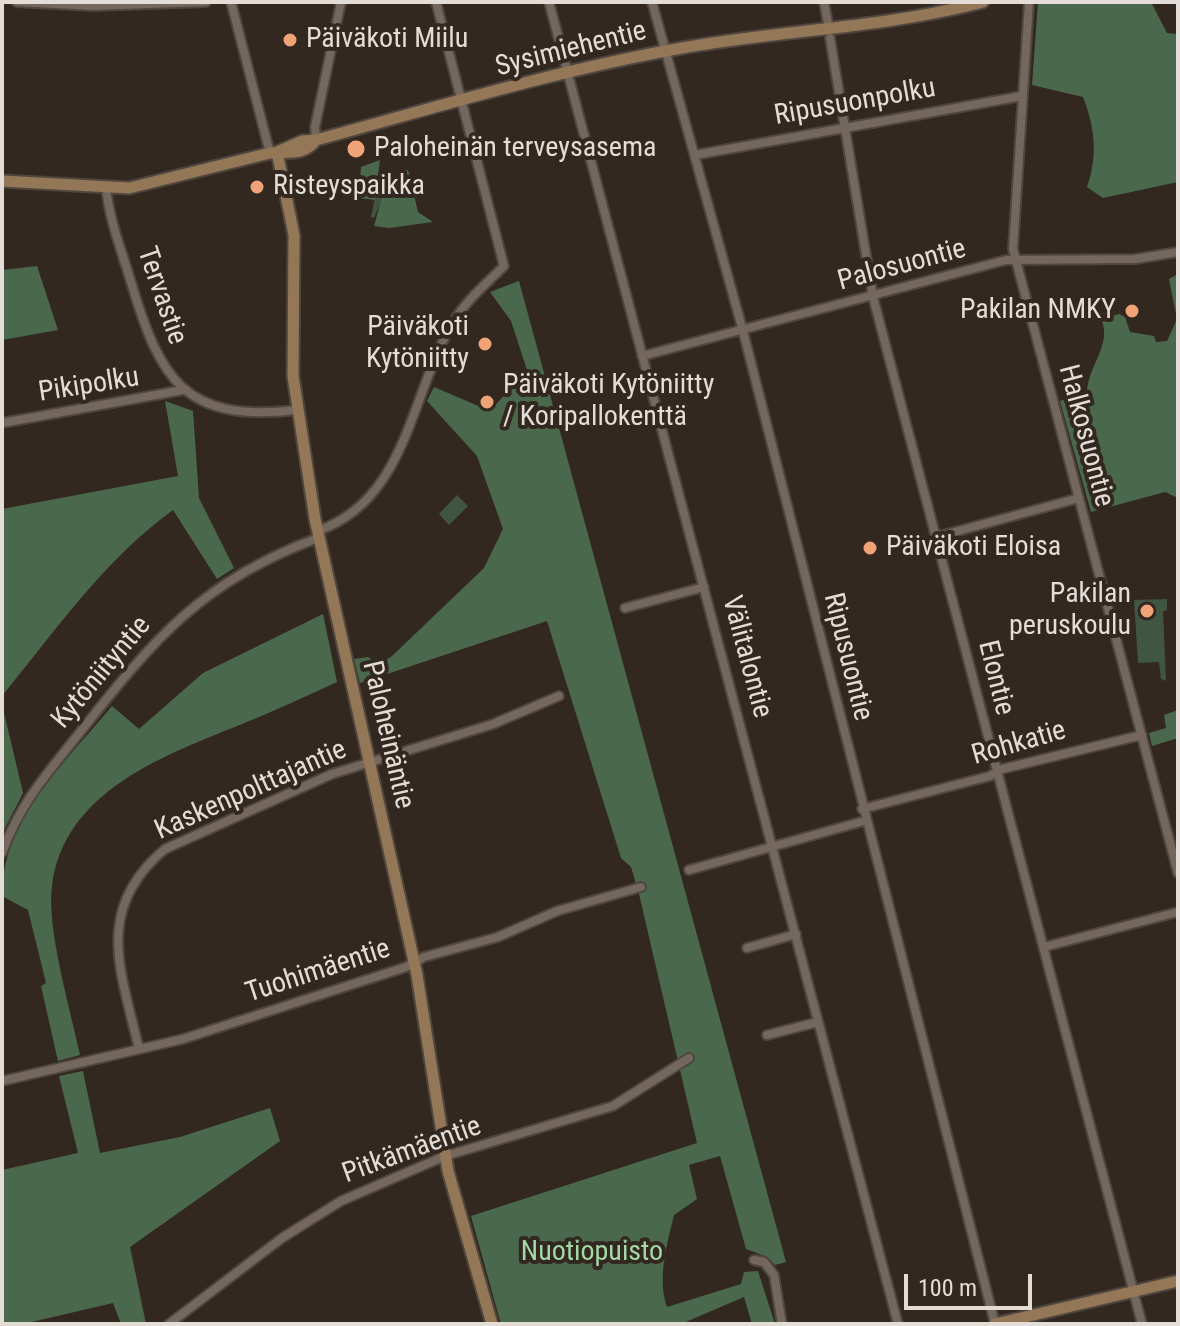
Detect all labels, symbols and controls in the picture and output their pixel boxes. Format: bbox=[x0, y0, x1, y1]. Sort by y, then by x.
street label: Sysimiehentie bbox=[492, 15, 650, 85]
place label: Päiväkoti Miilu bbox=[306, 23, 468, 57]
marker: Päiväkoti Miilu bbox=[281, 31, 299, 49]
street label: Ripusuonpolku bbox=[772, 72, 938, 134]
place label: Paloheinän terveysasema bbox=[374, 132, 656, 166]
marker: Paloheinän terveysasema bbox=[345, 138, 367, 160]
place label: Risteyspaikka bbox=[273, 170, 425, 204]
marker: Risteyspaikka bbox=[248, 178, 266, 196]
street label: Palosuontie bbox=[834, 233, 970, 299]
street label: Tervastie bbox=[129, 243, 193, 349]
place label: Pakilan NMKY bbox=[960, 294, 1116, 328]
marker: Pakilan NMKY bbox=[1123, 302, 1141, 320]
place label: Päiväkoti Kytöniitty bbox=[366, 311, 469, 377]
marker: Päiväkoti Kytöniitty bbox=[476, 335, 494, 353]
street label: Pikipolku bbox=[36, 361, 142, 411]
street label: Halkosuontie bbox=[1050, 361, 1120, 511]
place label: Päiväkoti Kytöniitty / Koripallokenttä bbox=[503, 369, 714, 435]
marker: Päiväkoti Kytöniitty / Koripallokenttä bbox=[478, 393, 496, 411]
place label: Päiväkoti Eloisa bbox=[886, 531, 1061, 565]
marker: Päiväkoti Eloisa bbox=[861, 539, 879, 557]
place label: Pakilan peruskoulu bbox=[1009, 578, 1131, 644]
street label: Ripusuontie bbox=[815, 590, 879, 724]
street label: Välitalontie bbox=[714, 592, 778, 722]
marker: Pakilan peruskoulu bbox=[1138, 602, 1156, 620]
street label: Kytöniityntie bbox=[45, 610, 159, 736]
street label: Elontie bbox=[970, 637, 1020, 719]
street label: Paloheinäntie bbox=[354, 658, 420, 812]
street label: Rohkatie bbox=[968, 715, 1070, 773]
street label: Kaskenpolttajantie bbox=[150, 734, 352, 848]
street label: Tuohimäentie bbox=[242, 933, 394, 1011]
street label: Pitkämäentie bbox=[338, 1110, 486, 1192]
park label: Nuotiopuisto bbox=[521, 1236, 663, 1270]
scale bar bbox=[908, 1258, 1036, 1308]
text: 100 m bbox=[918, 1274, 977, 1302]

